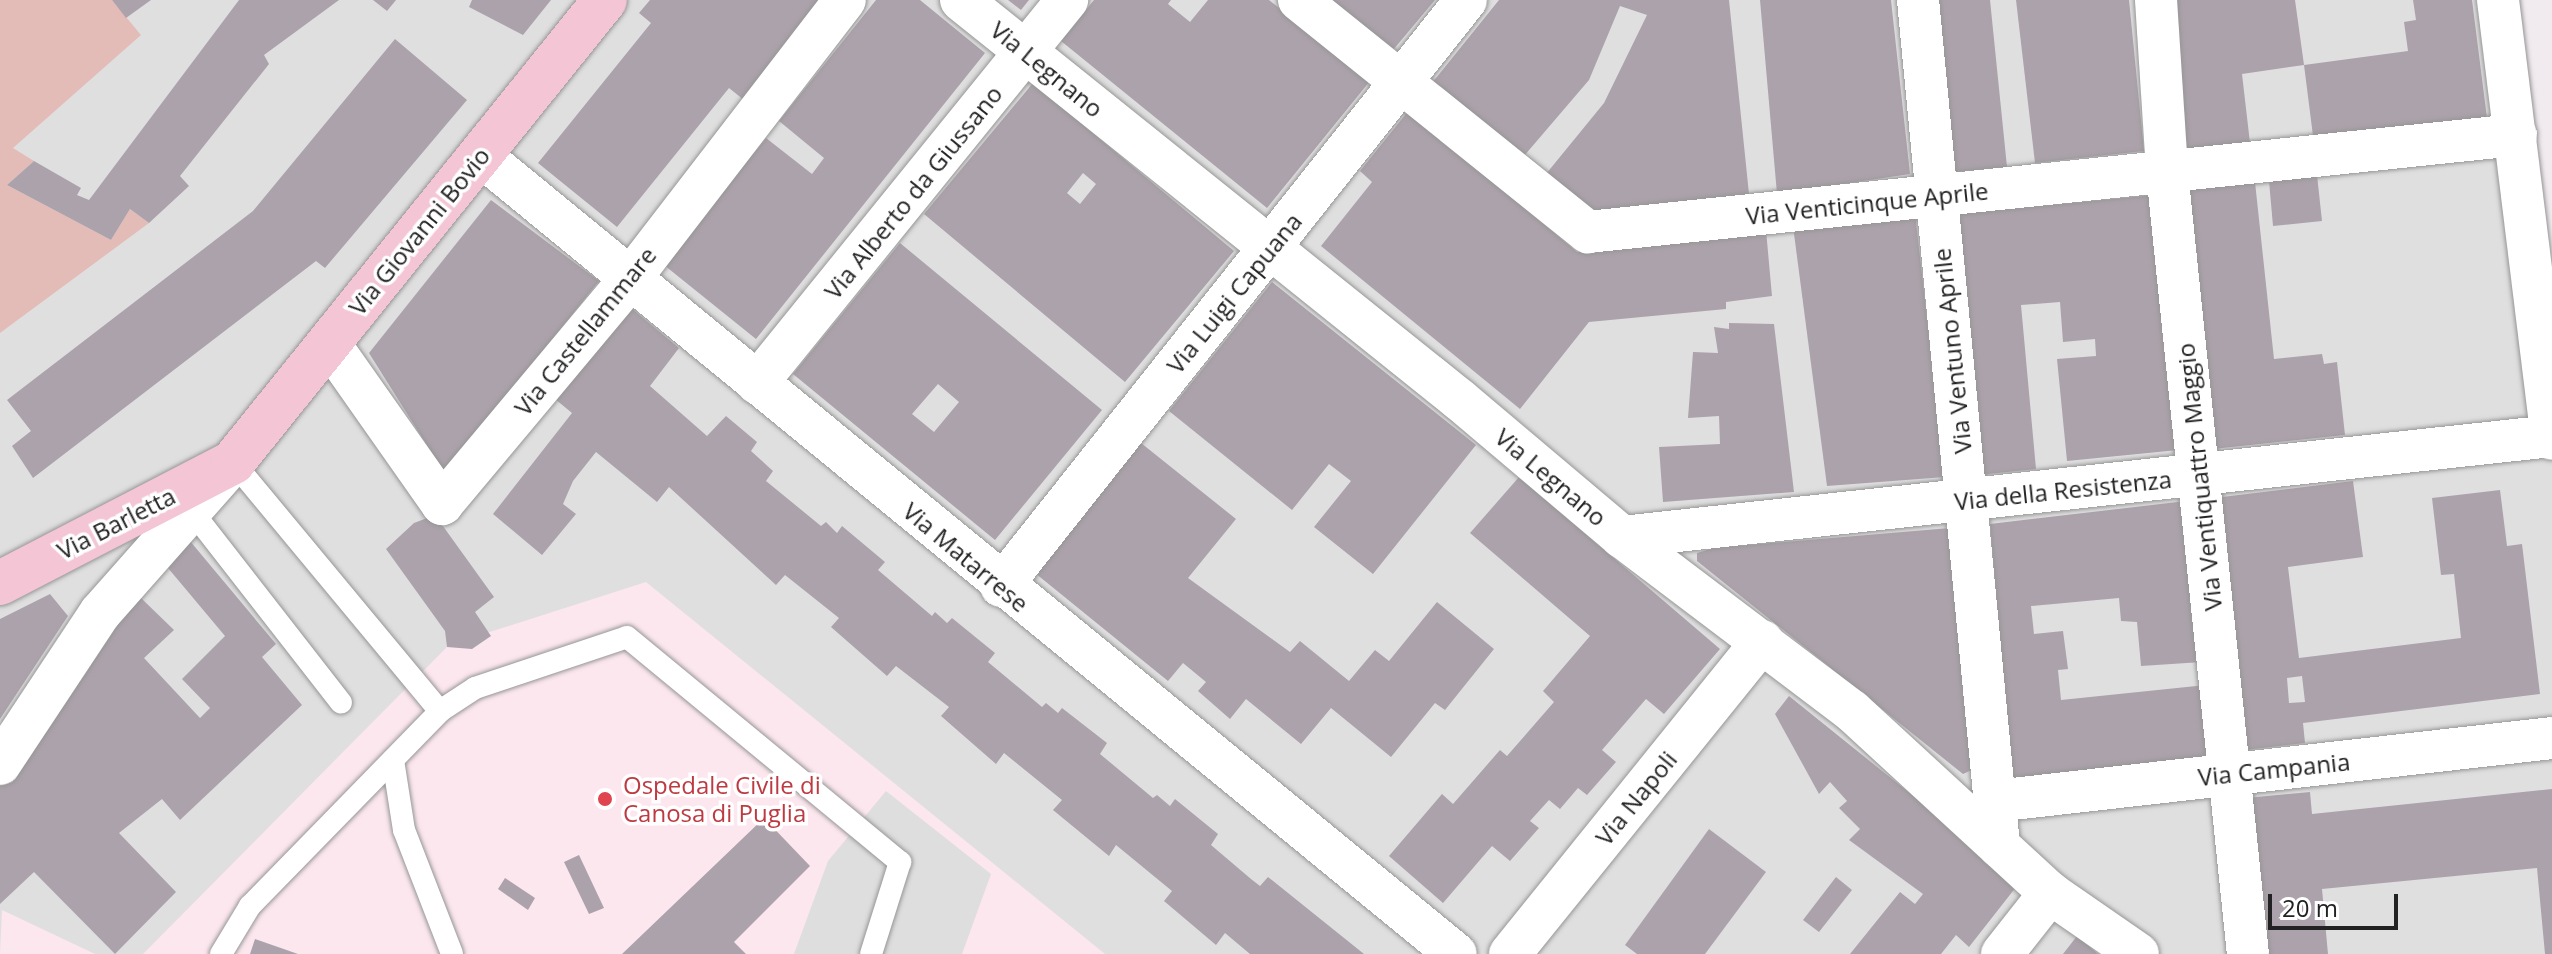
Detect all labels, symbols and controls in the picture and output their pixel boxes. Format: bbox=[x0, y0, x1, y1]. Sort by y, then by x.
street label: Via Legnano bbox=[985, 15, 1109, 123]
street label: Via Alberto da Giussano bbox=[818, 79, 1008, 305]
street label: Via Giovanni Bovio bbox=[343, 141, 495, 321]
street label: Via Venticinque Aprile bbox=[1744, 176, 1990, 230]
street label: Via Luigi Capuana bbox=[1161, 207, 1307, 379]
street label: Via Castellammare bbox=[508, 241, 662, 421]
street label: Via Ventuno Aprile bbox=[1927, 247, 1977, 455]
street label: Via Ventiquattro Maggio bbox=[2171, 342, 2227, 612]
street label: Via Legnano bbox=[1490, 422, 1612, 532]
street label: Via della Resistenza bbox=[1953, 464, 2173, 516]
street label: Via Barletta bbox=[52, 481, 180, 565]
street label: Via Matarrese bbox=[897, 496, 1035, 618]
street label: Via Napoli bbox=[1589, 745, 1683, 851]
street label: Via Campania bbox=[2197, 747, 2351, 791]
place label: Ospedale Civile di Canosa di Puglia bbox=[623, 771, 821, 827]
marker: Ospedale Civile di Canosa di Puglia bbox=[594, 788, 616, 810]
scale bar bbox=[2272, 878, 2402, 928]
text: 20 m bbox=[2282, 891, 2338, 924]

